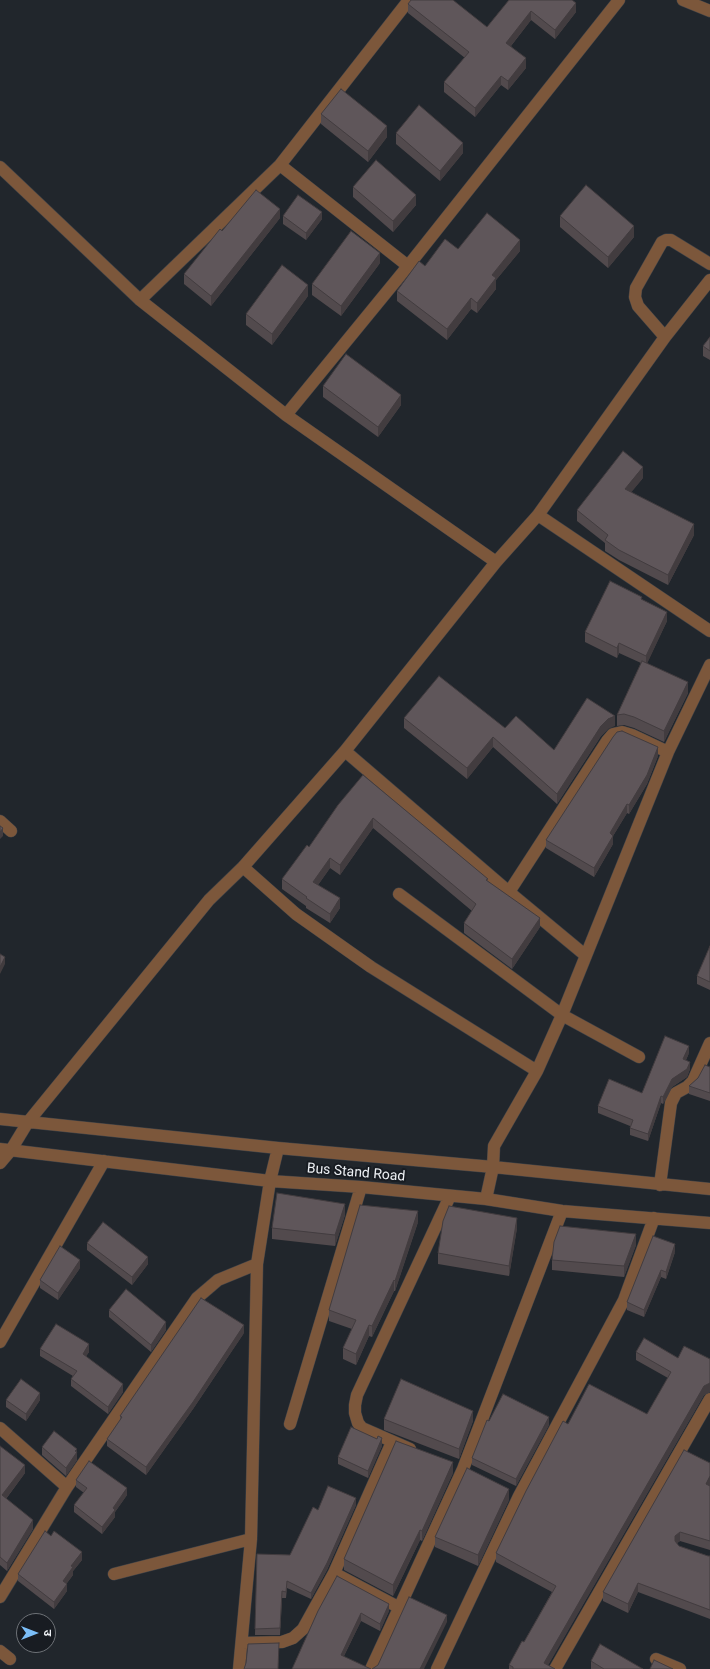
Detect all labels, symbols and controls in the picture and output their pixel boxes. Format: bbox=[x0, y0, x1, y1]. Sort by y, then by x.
street label: Bus Stand Road bbox=[306, 1160, 406, 1186]
north arrow bbox=[16, 1613, 56, 1653]
text: उ bbox=[41, 1630, 54, 1636]

